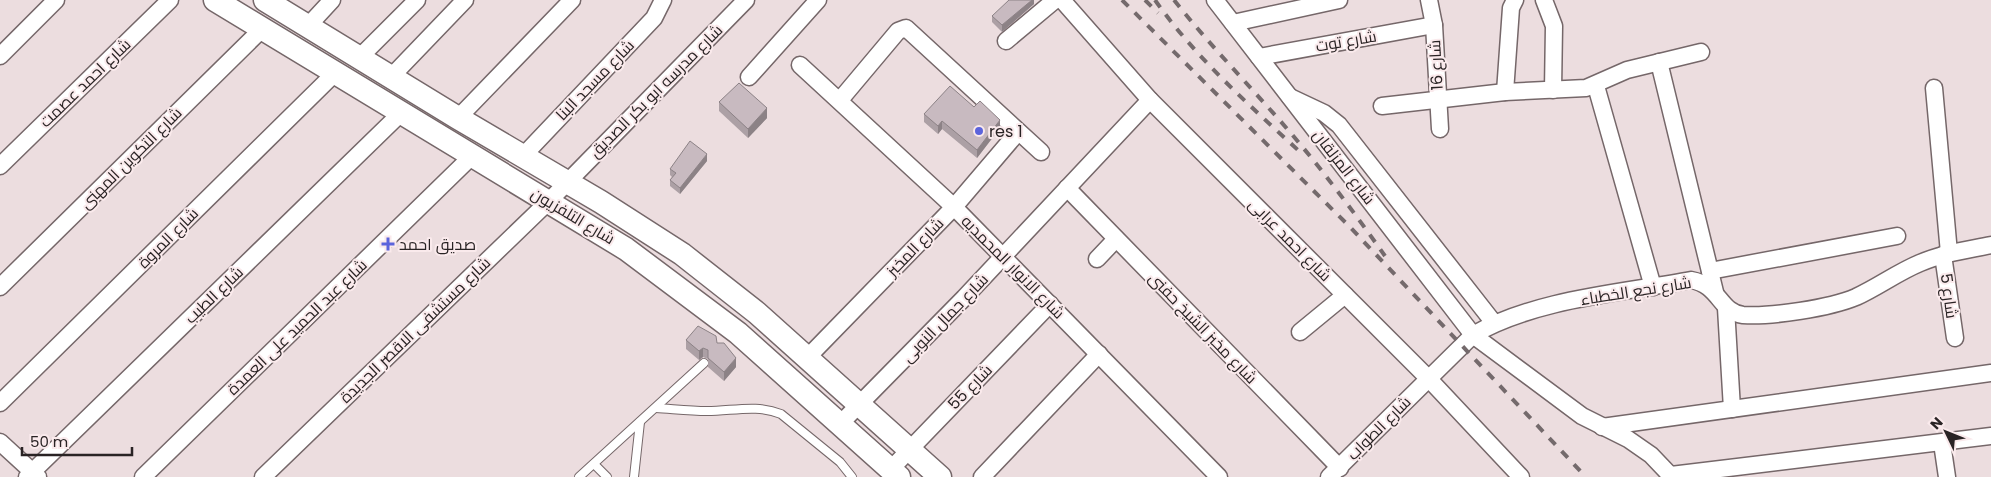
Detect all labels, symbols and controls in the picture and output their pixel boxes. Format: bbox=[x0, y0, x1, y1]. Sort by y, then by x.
street label: شارع مدرسه ابو بكر الصديق bbox=[584, 19, 728, 163]
street label: شارع توت bbox=[1314, 24, 1378, 58]
street label: شارع احمد عصمت bbox=[34, 33, 136, 133]
street label: شارع مسجد البنا bbox=[550, 34, 640, 126]
street label: شارع 16 bbox=[1423, 39, 1449, 91]
street label: شارع التكوين المهنى bbox=[75, 102, 187, 214]
place label: res 1 bbox=[989, 120, 1023, 143]
marker: res 1 bbox=[973, 125, 985, 137]
street label: شارع المزلقان bbox=[1307, 125, 1381, 209]
street label: شارع التلفزيون bbox=[527, 182, 619, 250]
street label: شارع احمد عرابى bbox=[1243, 193, 1337, 287]
street label: شارع المروة bbox=[132, 202, 204, 274]
street label: شارع الانوار المحمديه bbox=[956, 210, 1070, 324]
street label: شارع المخبز bbox=[880, 212, 949, 282]
place label: صديق احمد bbox=[399, 233, 476, 256]
marker: صديق احمد bbox=[381, 237, 395, 251]
street label: شارع مستشفى الاقصر الجديدة bbox=[334, 252, 496, 408]
street label: شارع عبد الحميد على العمدة bbox=[222, 254, 372, 400]
street label: شارع الطيب bbox=[179, 261, 249, 329]
street label: شارع مخبز الشيخ حفنى bbox=[1144, 267, 1262, 389]
street label: شارع جمال النوبى bbox=[897, 268, 993, 368]
street label: شارع نجع الخطباء bbox=[1579, 271, 1693, 311]
street label: شارع 5 bbox=[1934, 272, 1964, 320]
street label: شارع 55 bbox=[942, 359, 998, 415]
street label: شارع الطواب bbox=[1342, 391, 1416, 465]
north arrow bbox=[1921, 407, 1971, 457]
text: N bbox=[1926, 412, 1947, 434]
scale bar bbox=[22, 424, 132, 456]
text: 50 m bbox=[30, 431, 68, 452]

